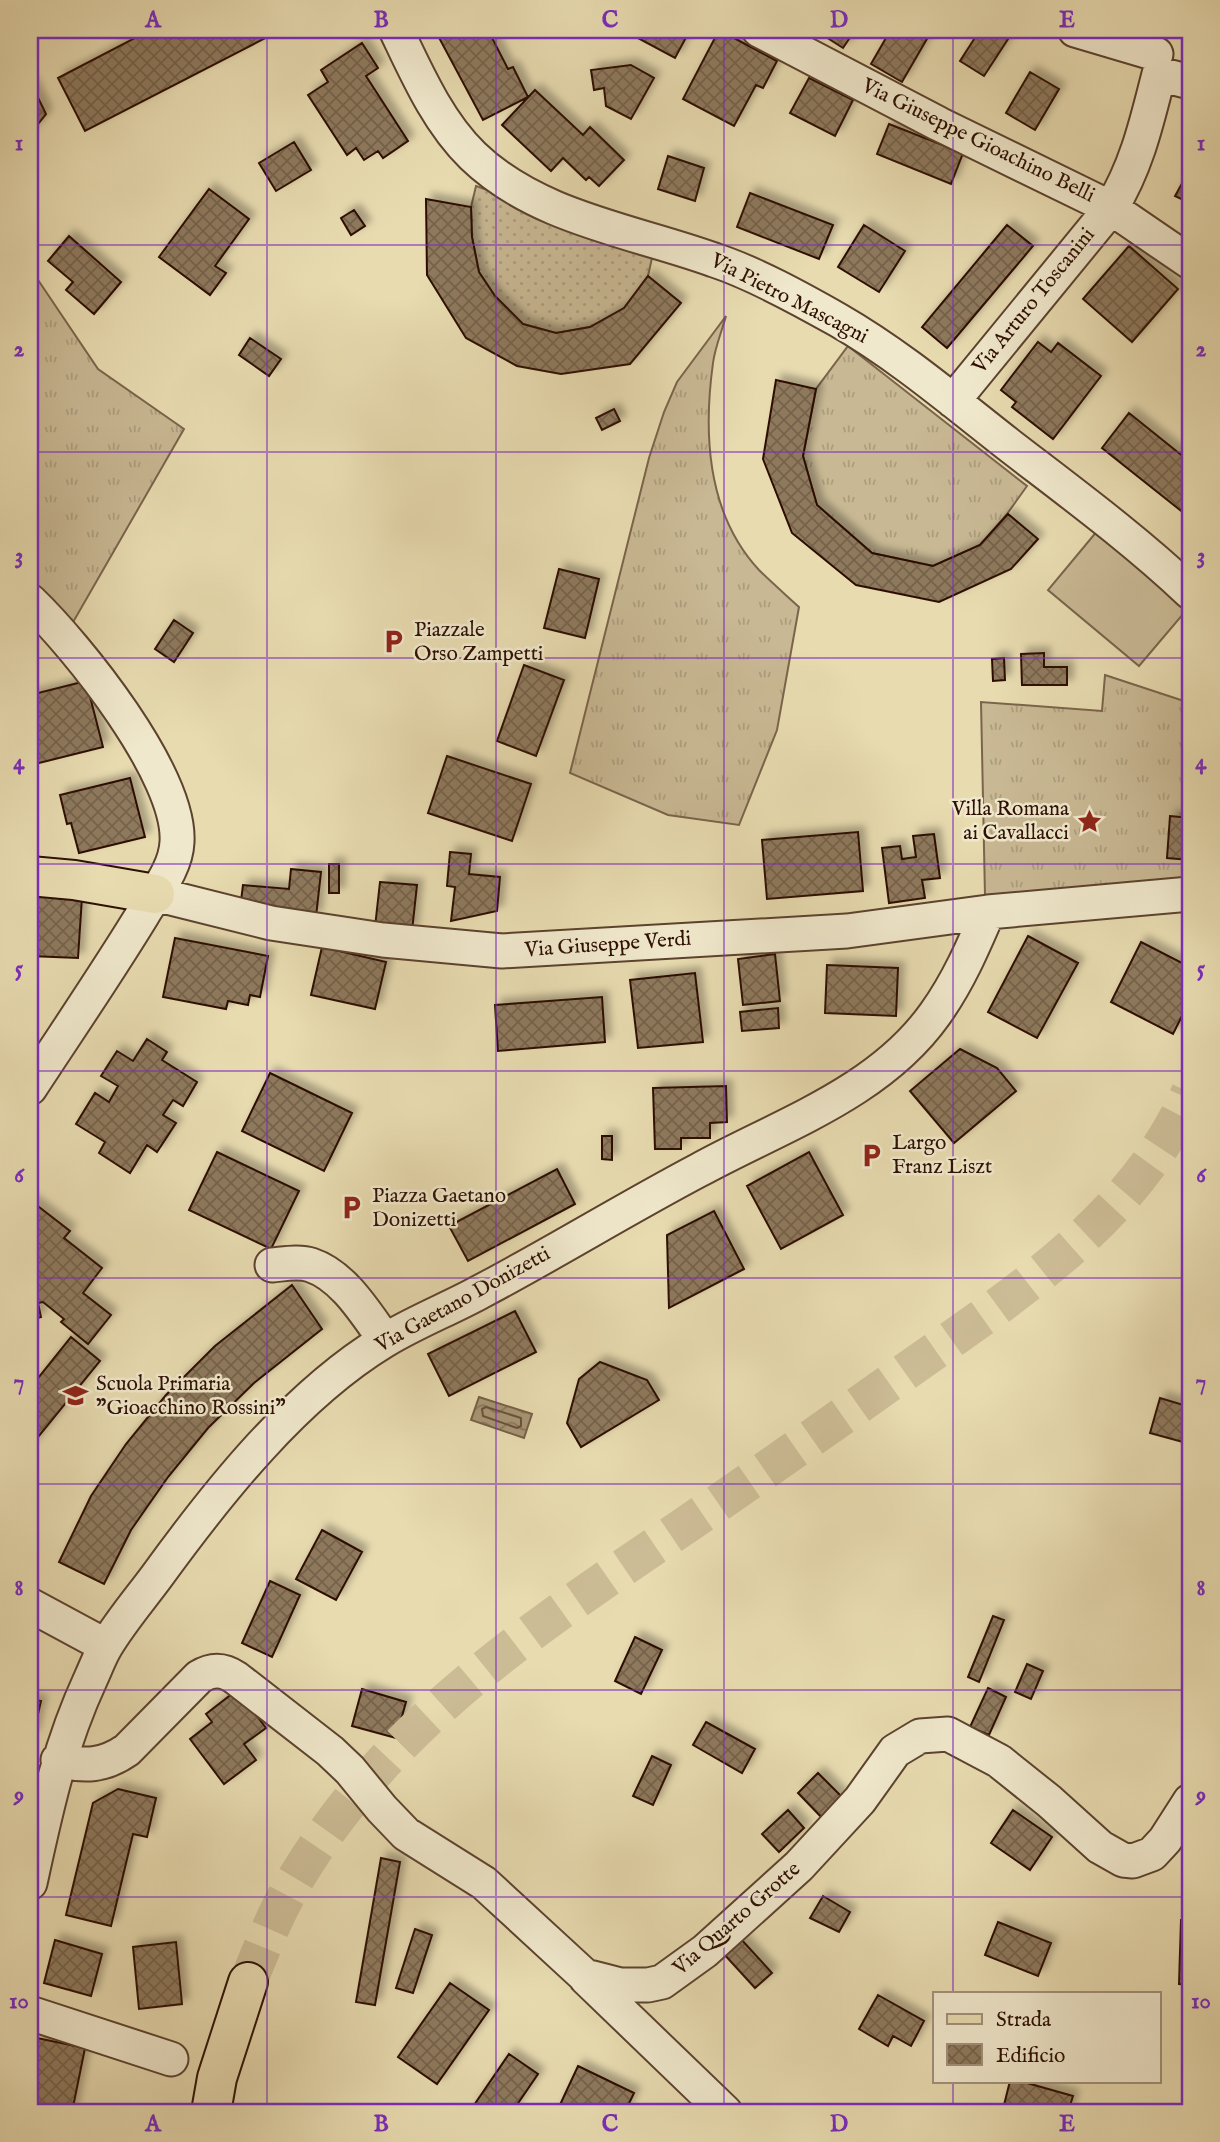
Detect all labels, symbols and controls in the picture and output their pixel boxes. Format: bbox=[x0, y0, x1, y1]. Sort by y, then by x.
text: A bbox=[144, 6, 162, 35]
text: B bbox=[373, 6, 389, 35]
text: C bbox=[602, 6, 619, 35]
text: D bbox=[830, 6, 848, 35]
text: E bbox=[1059, 6, 1075, 35]
street label: Via Giuseppe Gioachino Belli bbox=[856, 72, 1099, 209]
text: 1 bbox=[15, 129, 23, 158]
text: 1 bbox=[1197, 129, 1205, 158]
street label: Via Arturo Toscanini bbox=[966, 222, 1101, 380]
street label: Via Pietro Mascagni bbox=[705, 247, 872, 350]
text: 2 bbox=[14, 335, 25, 364]
text: 2 bbox=[1196, 335, 1207, 364]
text: 3 bbox=[15, 542, 23, 571]
text: 3 bbox=[1197, 542, 1205, 571]
place label: Piazzale Orso Zampetti bbox=[414, 617, 544, 668]
parking icon: Piazzale Orso Zampetti bbox=[380, 628, 408, 656]
text: 4 bbox=[13, 748, 25, 777]
text: 4 bbox=[1195, 748, 1207, 777]
place label: Villa Romana ai Cavallacci bbox=[951, 796, 1070, 847]
place icon: Villa Romana ai Cavallacci bbox=[1075, 807, 1103, 835]
street label: Via Giuseppe Verdi bbox=[523, 926, 692, 964]
text: 5 bbox=[15, 955, 24, 984]
text: 5 bbox=[1197, 955, 1206, 984]
place label: Largo Franz Liszt bbox=[892, 1130, 992, 1181]
parking icon: Largo Franz Liszt bbox=[858, 1141, 886, 1169]
text: 6 bbox=[14, 1161, 25, 1190]
text: 6 bbox=[1196, 1161, 1207, 1190]
place label: Piazza Gaetano Donizetti bbox=[372, 1183, 506, 1234]
parking icon: Piazza Gaetano Donizetti bbox=[338, 1194, 366, 1222]
street label: Via Gaetano Donizetti bbox=[370, 1241, 555, 1360]
text: 7 bbox=[14, 1368, 24, 1397]
text: 7 bbox=[1196, 1368, 1206, 1397]
place label: Scuola Primaria "Gioacchino Rossini" bbox=[96, 1371, 286, 1422]
school or university icon: Scuola Primaria "Gioacchino Rossini" bbox=[62, 1382, 90, 1410]
text: 8 bbox=[14, 1574, 24, 1603]
text: 8 bbox=[1196, 1574, 1206, 1603]
text: 9 bbox=[13, 1781, 24, 1810]
text: 9 bbox=[1195, 1781, 1206, 1810]
street label: Via Quarto Grotte bbox=[667, 1856, 807, 1983]
text: 10 bbox=[9, 1987, 29, 2016]
text: 10 bbox=[1191, 1987, 1211, 2016]
legend bbox=[933, 1992, 1160, 2082]
text: Strada bbox=[996, 2007, 1052, 2034]
text: Edificio bbox=[996, 2043, 1065, 2070]
text: A bbox=[144, 2110, 162, 2139]
text: B bbox=[373, 2110, 389, 2139]
text: C bbox=[602, 2110, 619, 2139]
text: D bbox=[830, 2110, 848, 2139]
text: E bbox=[1059, 2110, 1075, 2139]

